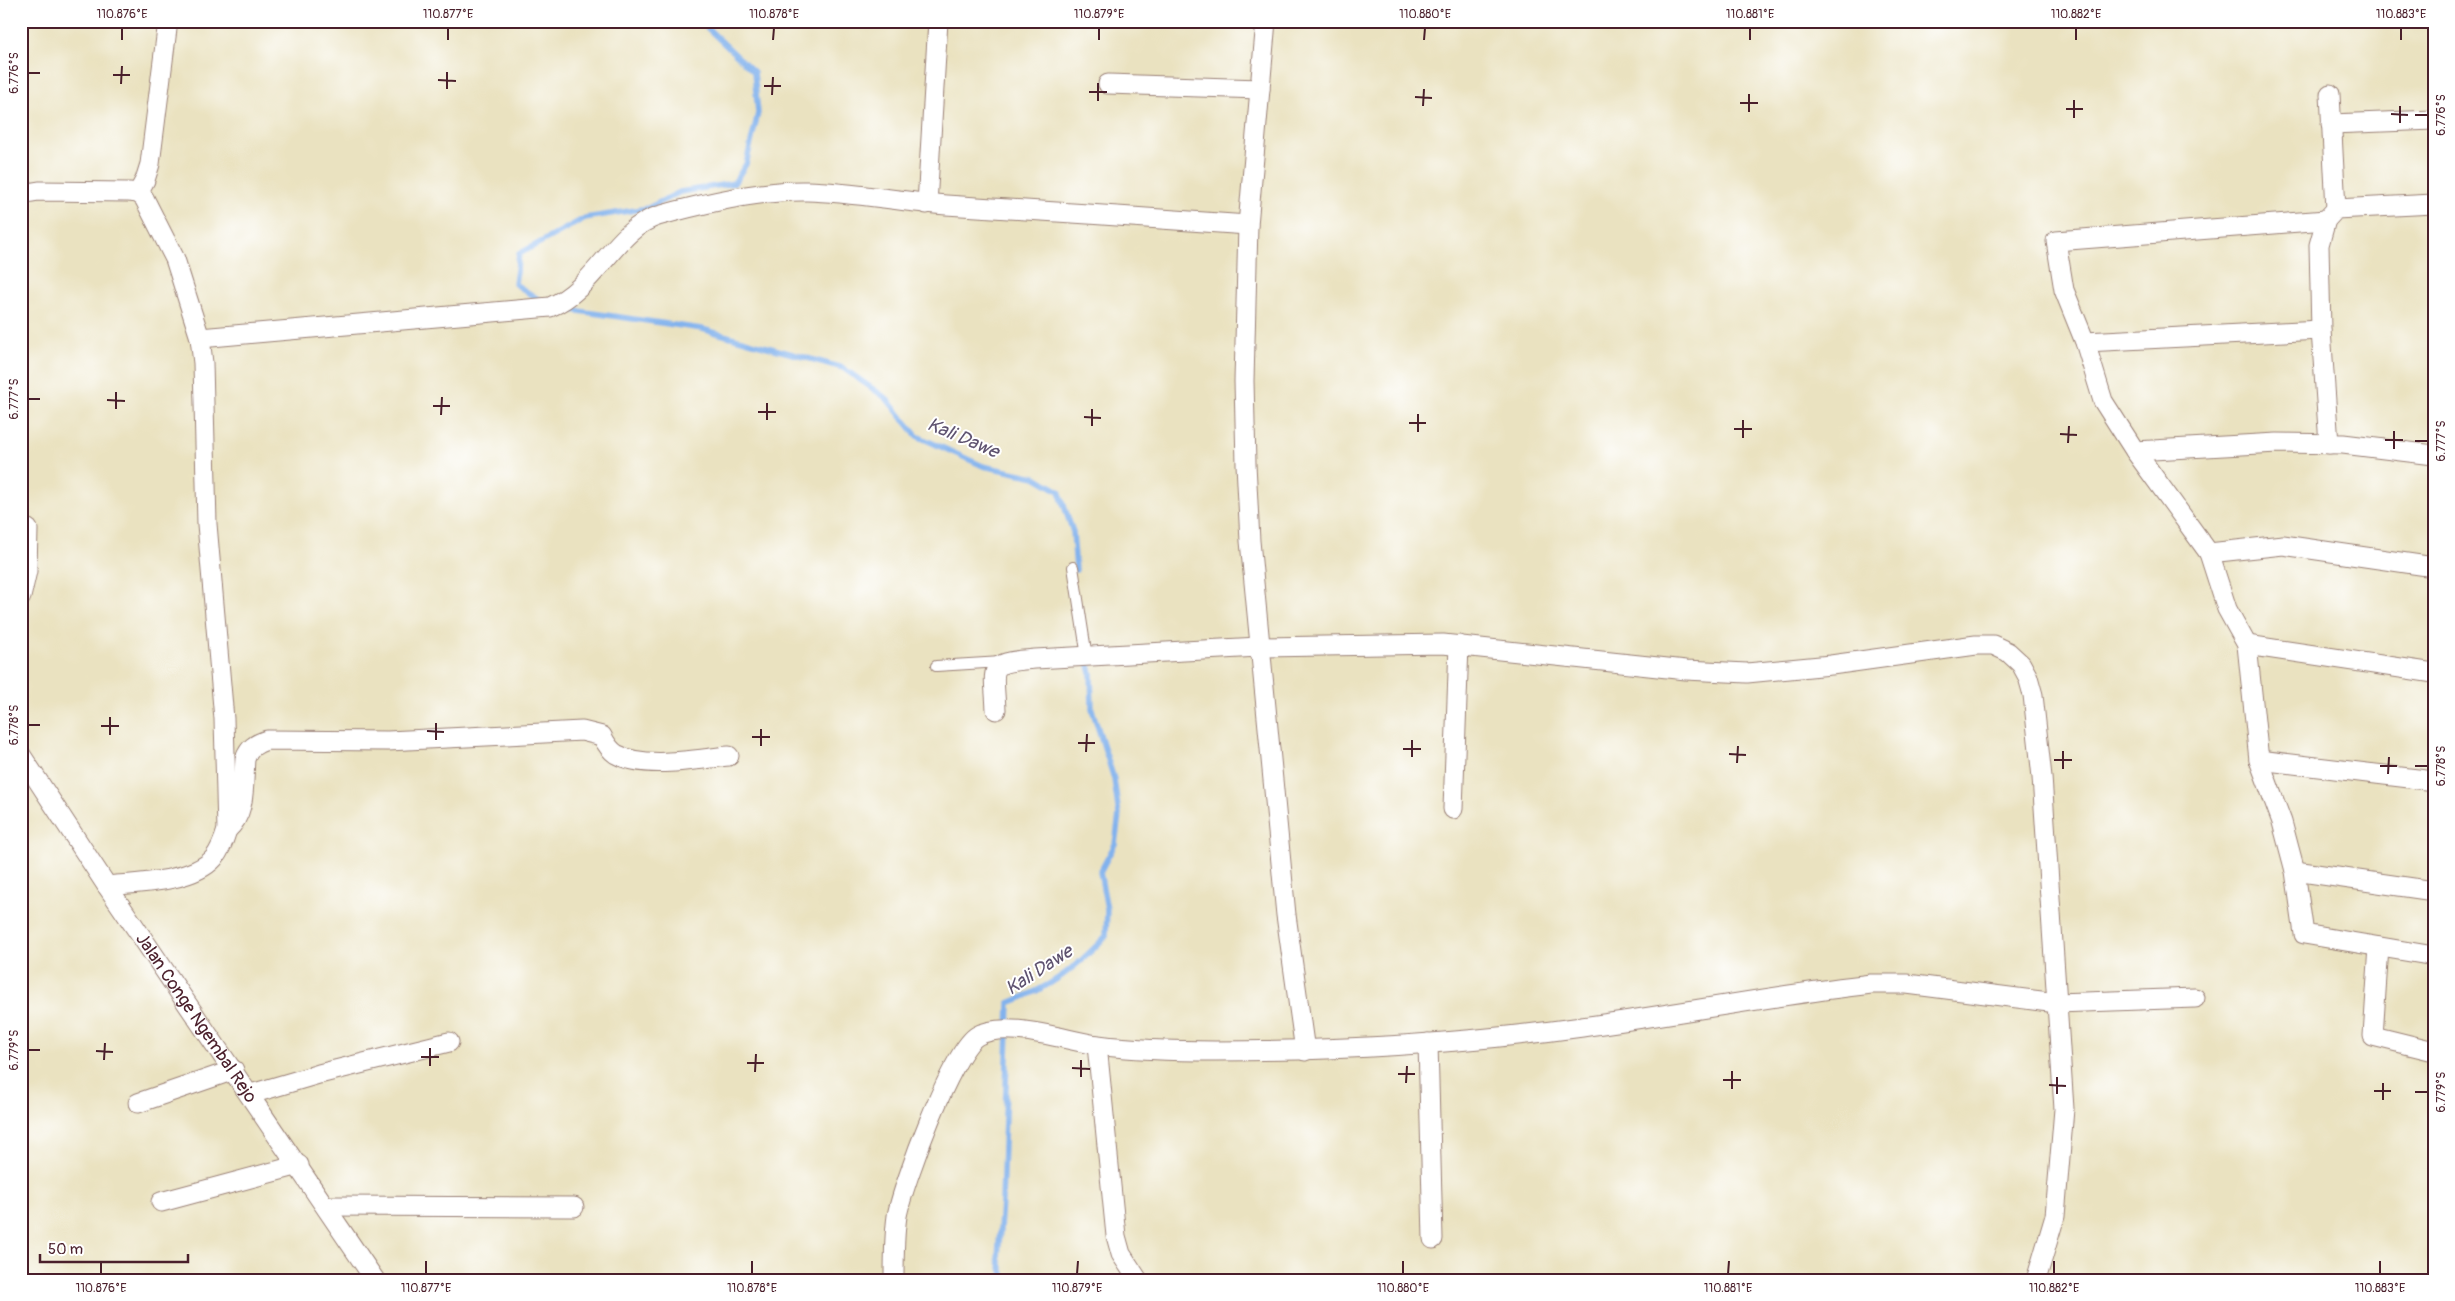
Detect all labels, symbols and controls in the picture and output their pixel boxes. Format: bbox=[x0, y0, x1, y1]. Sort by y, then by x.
text: 110.876°E bbox=[96, 7, 148, 22]
text: 110.877°E bbox=[423, 7, 473, 22]
text: 110.878°E bbox=[749, 7, 799, 22]
text: 110.879°E bbox=[1074, 7, 1124, 22]
text: 110.880°E bbox=[1399, 7, 1451, 22]
text: 110.881°E bbox=[1726, 7, 1774, 22]
text: 110.882°E bbox=[2051, 7, 2101, 22]
text: 110.883°E bbox=[2376, 7, 2426, 22]
text: 6.776°S bbox=[7, 52, 22, 94]
text: 6.776°S bbox=[2434, 94, 2449, 136]
text: 6.777°S bbox=[7, 379, 22, 419]
water label: Kali Dawe bbox=[924, 412, 1004, 464]
text: 6.777°S bbox=[2434, 421, 2449, 461]
text: 6.778°S bbox=[7, 705, 22, 745]
text: 6.778°S bbox=[2434, 746, 2449, 786]
street label: Jalan Conge Ngembal Rejo bbox=[131, 928, 263, 1107]
water label: Kali Dawe bbox=[1001, 939, 1078, 1001]
text: 6.779°S bbox=[7, 1030, 22, 1070]
text: 6.779°S bbox=[2434, 1072, 2449, 1112]
scale bar bbox=[40, 1231, 188, 1263]
text: 50 m bbox=[48, 1240, 83, 1259]
text: 110.876°E bbox=[75, 1281, 127, 1296]
text: 110.877°E bbox=[401, 1281, 451, 1296]
text: 110.878°E bbox=[727, 1281, 777, 1296]
text: 110.879°E bbox=[1052, 1281, 1102, 1296]
text: 110.880°E bbox=[1377, 1281, 1429, 1296]
text: 110.881°E bbox=[1704, 1281, 1752, 1296]
text: 110.882°E bbox=[2029, 1281, 2079, 1296]
text: 110.883°E bbox=[2355, 1281, 2405, 1296]

